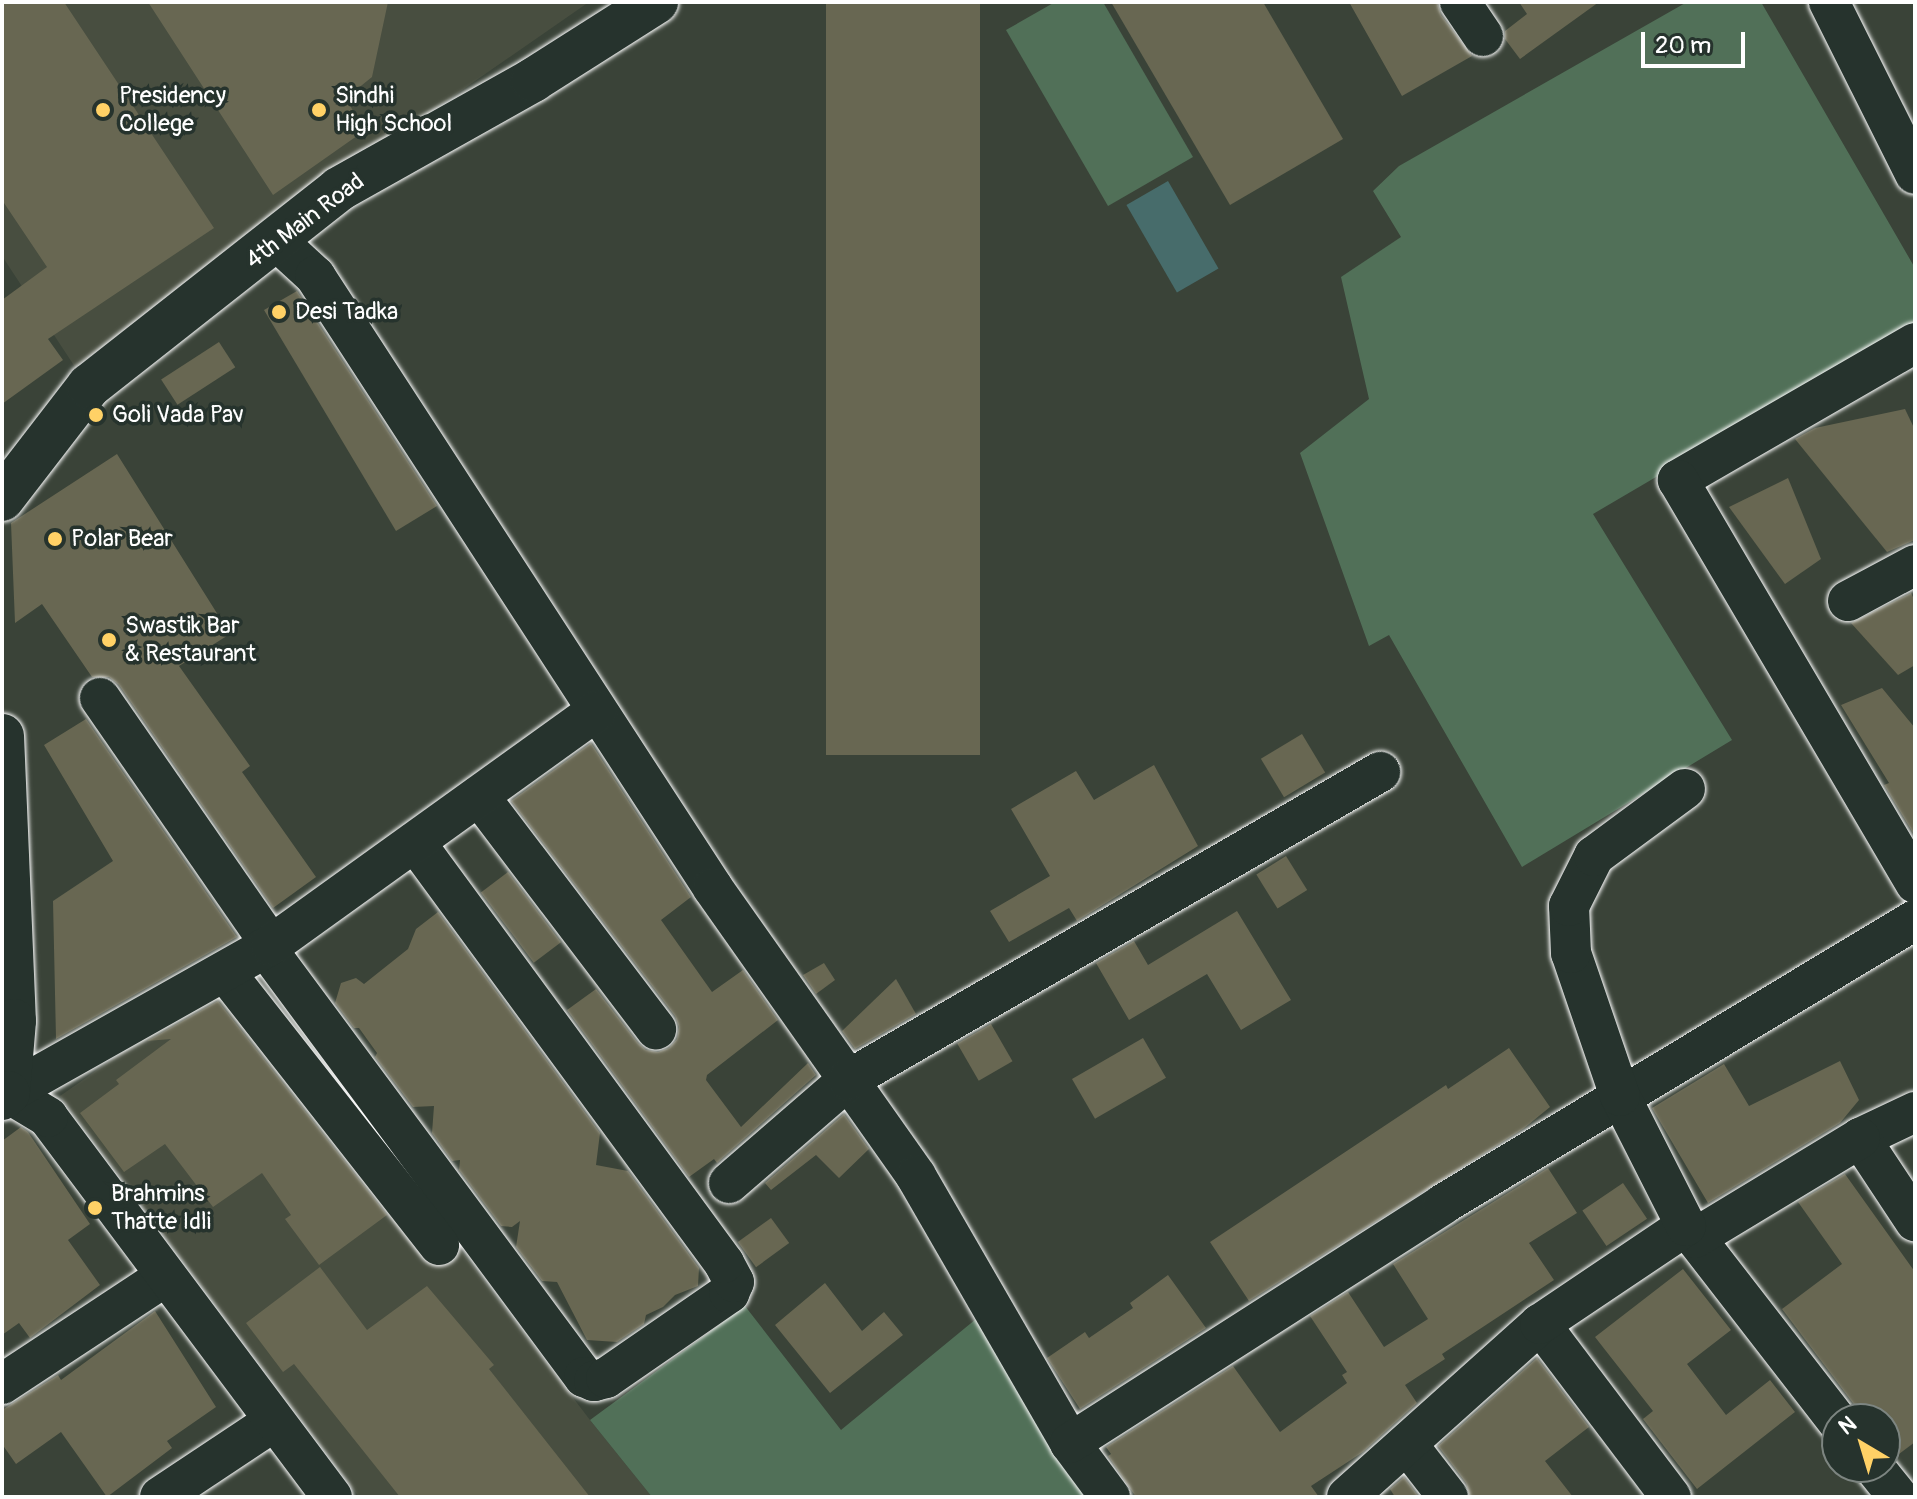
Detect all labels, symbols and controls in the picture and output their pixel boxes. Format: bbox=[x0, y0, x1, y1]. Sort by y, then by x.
scale bar bbox=[1645, 16, 1749, 66]
text: 20 m bbox=[1655, 31, 1711, 60]
place label: Presidency College bbox=[119, 82, 226, 138]
place label: Sindhi High School bbox=[335, 82, 452, 138]
marker: Presidency College bbox=[94, 101, 112, 119]
marker: Sindhi High School bbox=[310, 101, 328, 119]
street label: 4th Main Road bbox=[240, 167, 370, 275]
place label: Desi Tadka bbox=[295, 298, 398, 326]
marker: Desi Tadka bbox=[270, 303, 288, 321]
place label: Goli Vada Pav bbox=[112, 401, 244, 429]
marker: Goli Vada Pav bbox=[87, 406, 105, 424]
place label: Polar Bear bbox=[71, 525, 173, 553]
marker: Polar Bear bbox=[46, 530, 64, 548]
place label: Swastik Bar & Restaurant bbox=[125, 612, 256, 668]
marker: Swastik Bar & Restaurant bbox=[100, 631, 118, 649]
place label: Brahmins Thatte Idli bbox=[111, 1180, 211, 1236]
marker: Brahmins Thatte Idli bbox=[86, 1199, 104, 1217]
north arrow bbox=[1821, 1403, 1901, 1483]
text: N bbox=[1833, 1410, 1862, 1441]

